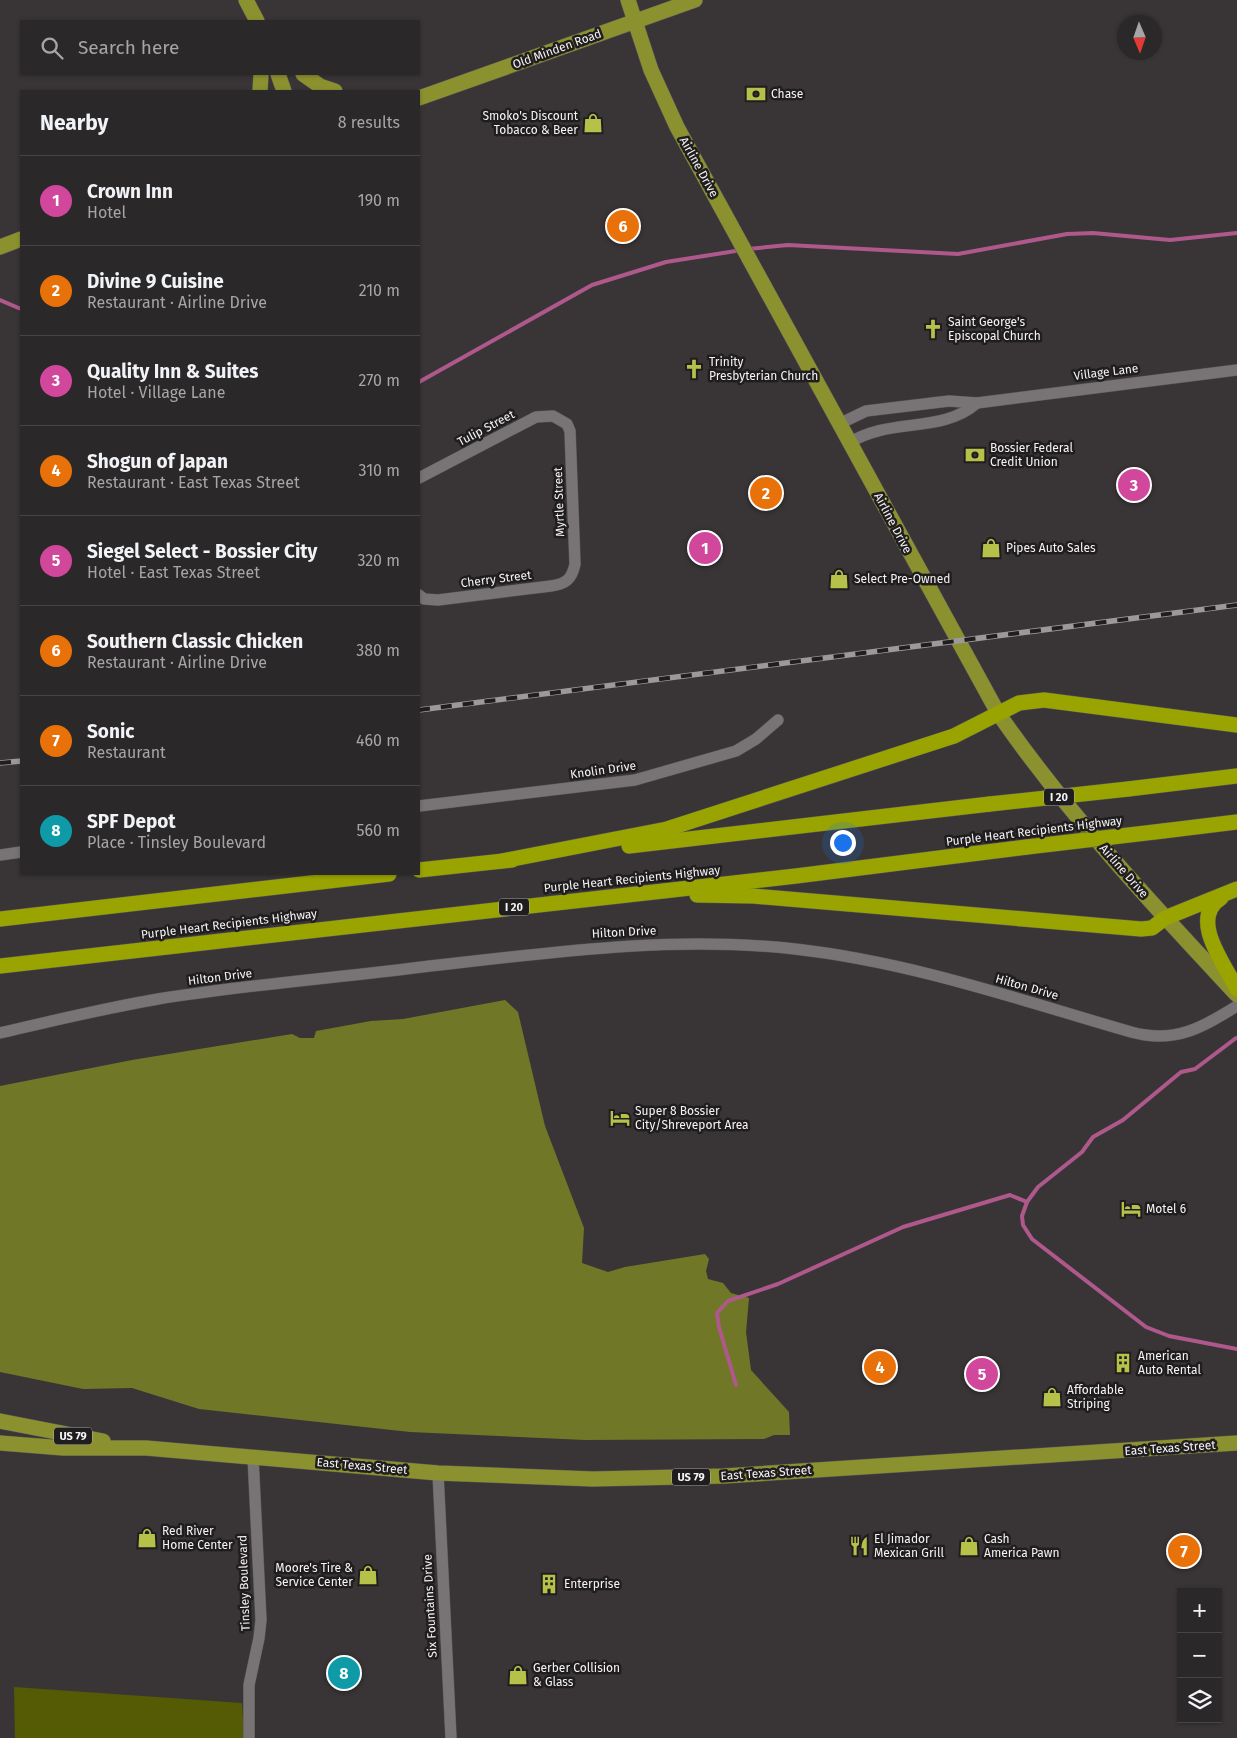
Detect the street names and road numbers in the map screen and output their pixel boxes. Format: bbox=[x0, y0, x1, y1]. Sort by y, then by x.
street label: Old Minden Road bbox=[511, 26, 603, 72]
street label: Airline Drive bbox=[677, 134, 721, 200]
street label: Village Lane bbox=[1073, 361, 1139, 383]
street label: Tulip Street bbox=[455, 407, 517, 449]
street label: Myrtle Street bbox=[551, 466, 567, 537]
street label: Airline Drive bbox=[871, 490, 915, 556]
street label: Cherry Street bbox=[460, 568, 533, 590]
street label: Knolin Drive bbox=[569, 758, 637, 782]
road number: I 20 bbox=[1044, 789, 1074, 806]
street label: Purple Heart Recipients Highway bbox=[945, 813, 1123, 849]
street label: Airline Drive bbox=[1097, 841, 1151, 901]
street label: Purple Heart Recipients Highway bbox=[543, 863, 721, 895]
road number: I 20 bbox=[499, 899, 529, 916]
street label: Purple Heart Recipients Highway bbox=[140, 906, 318, 942]
street label: Hilton Drive bbox=[591, 923, 657, 941]
street label: Hilton Drive bbox=[187, 966, 253, 988]
street label: Hilton Drive bbox=[994, 971, 1060, 1003]
road number: US 79 bbox=[54, 1428, 92, 1444]
street label: East Texas Street bbox=[1124, 1438, 1217, 1458]
street label: East Texas Street bbox=[316, 1455, 409, 1477]
street label: East Texas Street bbox=[720, 1463, 813, 1483]
road number: US 79 bbox=[672, 1468, 710, 1485]
street label: Tinsley Boulevard bbox=[235, 1535, 253, 1631]
street label: Six Fountains Drive bbox=[420, 1554, 440, 1658]

